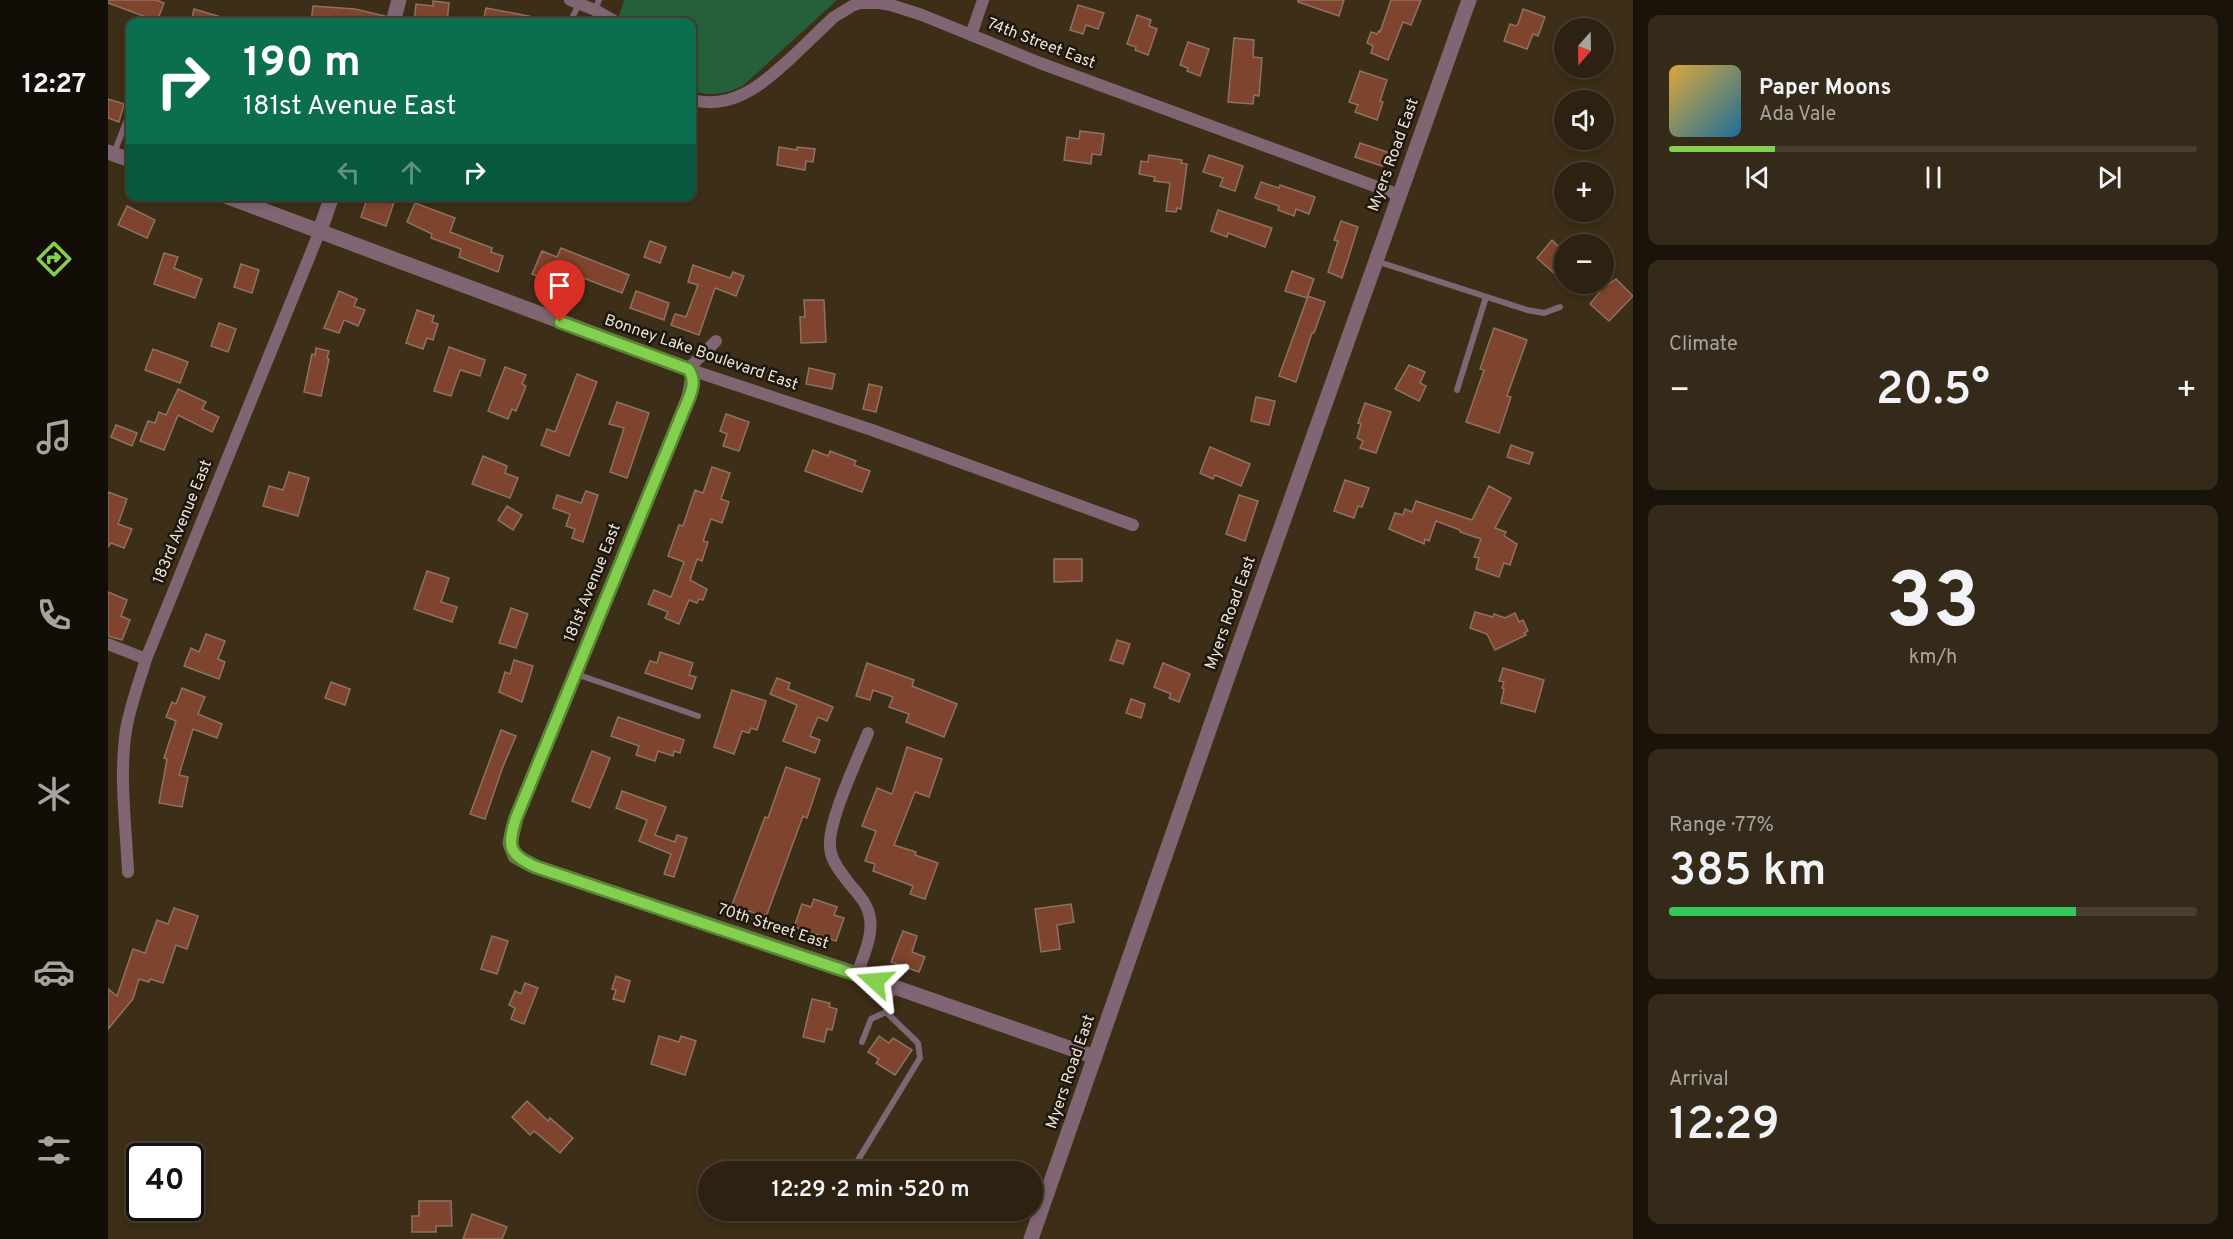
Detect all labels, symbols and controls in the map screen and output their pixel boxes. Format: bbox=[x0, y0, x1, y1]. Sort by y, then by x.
street label: 74th Street East bbox=[984, 14, 1098, 74]
north arrow bbox=[1554, 18, 1614, 78]
map controls bbox=[1554, 18, 1614, 294]
text: 190 m bbox=[243, 38, 361, 91]
icon: right bbox=[144, 42, 222, 120]
text: 12:27 bbox=[22, 68, 86, 102]
text: Paper Moons bbox=[1759, 75, 1891, 102]
text: 181st Avenue East bbox=[243, 90, 456, 124]
button: sound bbox=[1554, 90, 1614, 150]
street label: Myers Road East bbox=[1364, 95, 1424, 215]
text: Ada Vale bbox=[1759, 102, 1836, 128]
icon: left bbox=[332, 156, 365, 189]
icon: ahead bbox=[395, 156, 428, 189]
icon: right bbox=[458, 156, 491, 189]
icon: previous bbox=[1741, 161, 1774, 194]
icon: pause bbox=[1917, 161, 1950, 194]
icon: next bbox=[2093, 161, 2126, 194]
button: + bbox=[1554, 162, 1614, 222]
button: − bbox=[1554, 234, 1614, 294]
icon: directions bbox=[33, 238, 75, 280]
pin bbox=[534, 260, 585, 322]
icon: arrive bbox=[543, 269, 576, 302]
street label: Bonney Lake Boulevard East bbox=[601, 310, 801, 396]
text: Climate bbox=[1669, 332, 1738, 358]
text: 20.5° bbox=[1876, 363, 1990, 420]
text: − bbox=[1669, 371, 1690, 413]
text: + bbox=[2176, 371, 2197, 413]
icon: music bbox=[33, 416, 75, 458]
street label: 183rd Avenue East bbox=[149, 457, 217, 587]
street label: 181st Avenue East bbox=[560, 521, 626, 645]
street label: Myers Road East bbox=[1201, 553, 1261, 673]
text: 33 bbox=[1886, 556, 1980, 655]
icon: phone bbox=[33, 594, 75, 636]
text: km/h bbox=[1909, 645, 1957, 671]
icon: climate bbox=[33, 773, 75, 815]
text: Range · 77% bbox=[1669, 813, 1774, 839]
text: 385 km bbox=[1669, 844, 1827, 901]
street label: 70th Street East bbox=[715, 900, 831, 954]
position arrow bbox=[843, 949, 907, 1013]
icon: car bbox=[33, 951, 75, 993]
street label: Myers Road East bbox=[1042, 1012, 1100, 1132]
text: Arrival bbox=[1669, 1067, 1729, 1093]
text: 12:29 bbox=[1669, 1098, 1780, 1155]
icon: filters bbox=[33, 1129, 75, 1171]
speed limit sign: 40 bbox=[126, 1143, 204, 1221]
text: 12:29 · 2 min · 520 m bbox=[771, 1177, 970, 1204]

